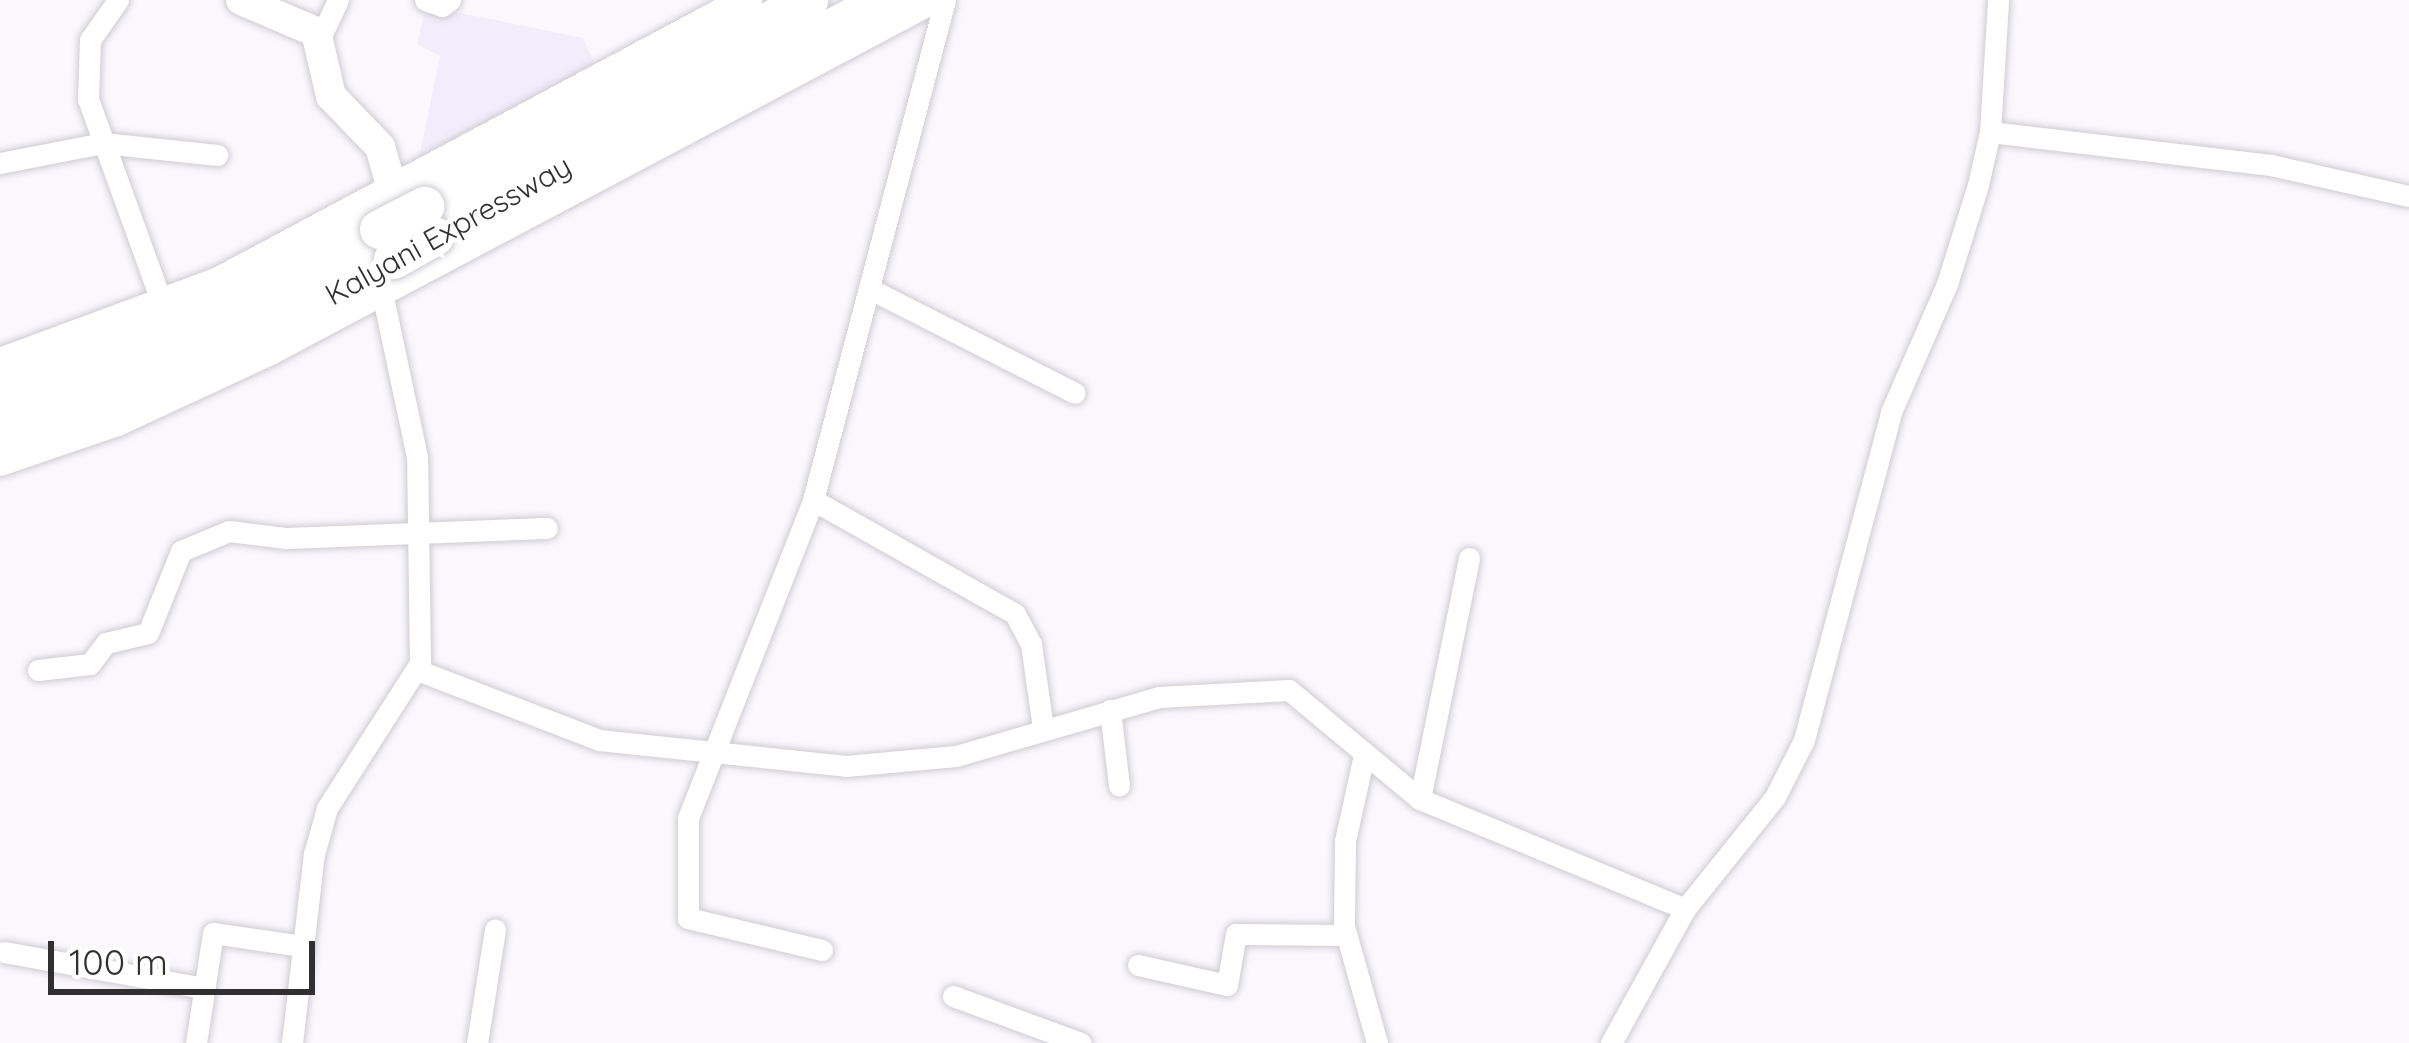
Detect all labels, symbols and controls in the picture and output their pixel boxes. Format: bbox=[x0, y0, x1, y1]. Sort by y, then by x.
street label: Kalyani Expressway bbox=[319, 147, 577, 313]
scale bar bbox=[54, 917, 321, 991]
text: 100 m bbox=[69, 939, 168, 984]

